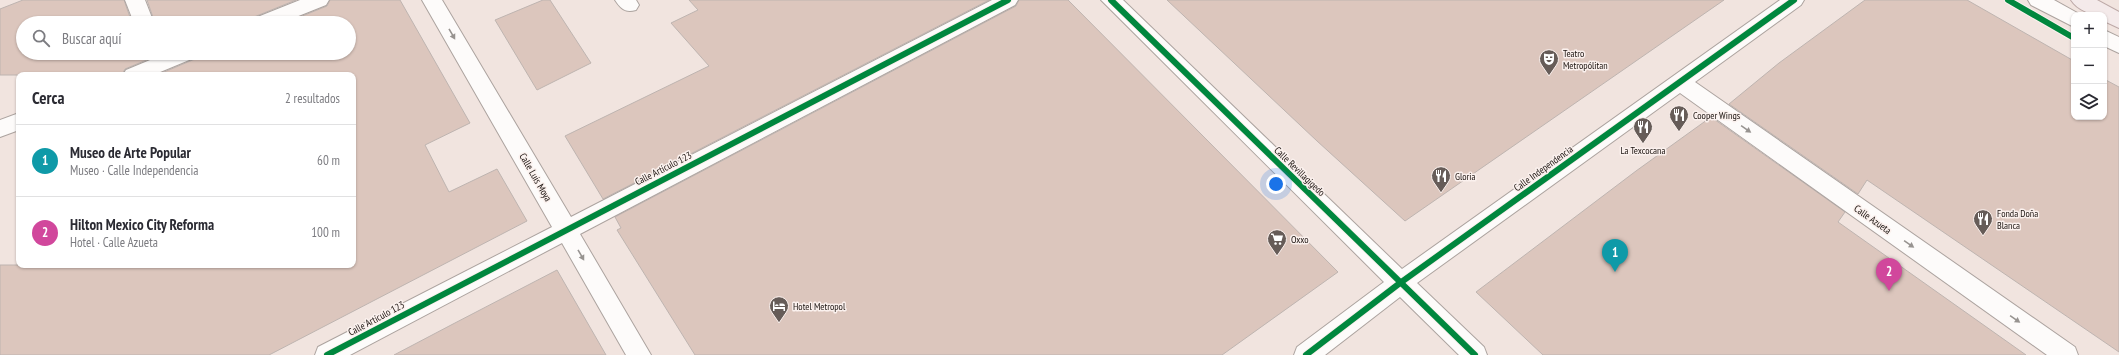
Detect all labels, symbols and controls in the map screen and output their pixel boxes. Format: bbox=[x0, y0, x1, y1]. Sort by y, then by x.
map controls bbox=[2071, 12, 2107, 120]
button: + bbox=[2071, 12, 2107, 48]
search box bbox=[16, 16, 356, 60]
icon: search bbox=[30, 27, 52, 49]
one-way arrow bbox=[449, 28, 456, 40]
text: Buscar aquí bbox=[62, 29, 122, 48]
place label: Teatro Metropólitan bbox=[1563, 47, 1608, 72]
theatre icon: Teatro Metropólitan bbox=[1538, 48, 1560, 76]
button: − bbox=[2071, 48, 2107, 84]
button: layers bbox=[2071, 84, 2107, 120]
text: Cerca bbox=[32, 87, 65, 109]
text: 2 resultados bbox=[285, 90, 340, 107]
restaurant icon: Cooper Wings bbox=[1668, 104, 1690, 132]
place label: Cooper Wings bbox=[1693, 109, 1741, 122]
restaurant icon: La Texcocana bbox=[1632, 116, 1654, 144]
one-way arrow bbox=[1741, 125, 1751, 133]
text: Museo de Arte Popular bbox=[70, 143, 191, 162]
street label: Calle Independencia bbox=[1511, 143, 1575, 194]
street label: Calle Revillagigedo bbox=[1271, 144, 1328, 199]
place label: La Texcocana bbox=[1621, 144, 1665, 157]
street label: Calle Artículo 123 bbox=[633, 149, 694, 188]
street label: Calle Luis Moya bbox=[517, 151, 555, 204]
text: 1 bbox=[42, 152, 48, 169]
text: 60 m bbox=[317, 152, 340, 169]
text: Museo · Calle Independencia bbox=[70, 162, 198, 179]
restaurant icon: Gloria bbox=[1430, 165, 1452, 193]
place label: Gloria bbox=[1455, 170, 1475, 183]
your location bbox=[1266, 174, 1286, 194]
street label: Calle Azueta bbox=[1852, 202, 1894, 237]
place label: Fonda Doña Blanca bbox=[1997, 207, 2038, 232]
restaurant icon: Fonda Doña Blanca bbox=[1972, 208, 1994, 236]
text: Hilton Mexico City Reforma bbox=[70, 215, 214, 234]
text: 2 bbox=[42, 224, 48, 241]
text: 100 m bbox=[311, 224, 340, 241]
supermarket icon: Oxxo bbox=[1266, 228, 1288, 256]
place label: Oxxo bbox=[1291, 233, 1309, 246]
text: Hotel · Calle Azueta bbox=[70, 234, 158, 251]
pin: 1 bbox=[1602, 239, 1628, 272]
one-way arrow bbox=[1904, 240, 1915, 248]
one-way arrow bbox=[578, 249, 585, 261]
pin: 2 bbox=[1876, 258, 1902, 291]
hotel icon: Hotel Metropol bbox=[768, 295, 790, 323]
street label: Calle Artículo 123 bbox=[346, 298, 407, 339]
place label: Hotel Metropol bbox=[793, 300, 846, 313]
one-way arrow bbox=[2010, 315, 2021, 323]

